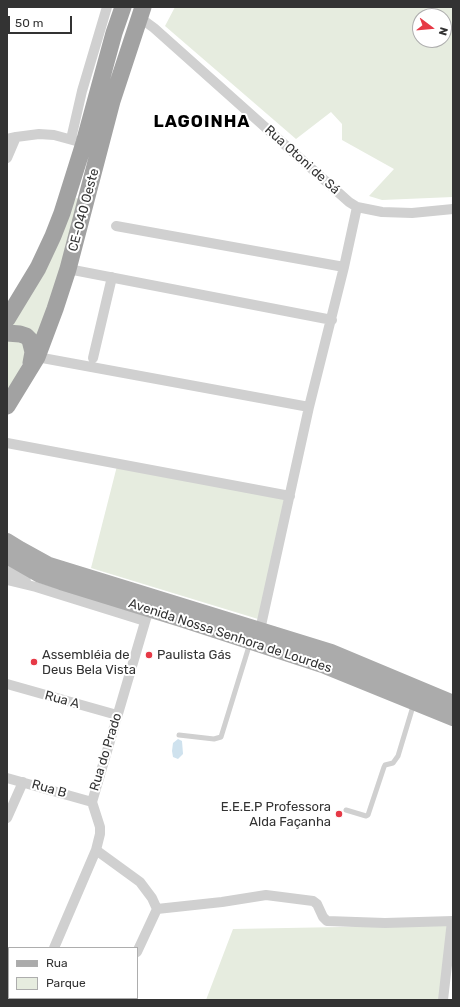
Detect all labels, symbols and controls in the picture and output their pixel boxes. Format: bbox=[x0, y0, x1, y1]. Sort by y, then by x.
scale bar bbox=[10, 8, 74, 34]
north arrow bbox=[412, 8, 452, 48]
text: 50 m bbox=[15, 16, 43, 30]
text: N bbox=[436, 26, 450, 37]
district label: LAGOINHA bbox=[154, 112, 250, 132]
street label: Rua Otoni de Sá bbox=[261, 122, 343, 198]
street label: CE-040 Oeste bbox=[65, 167, 103, 253]
street label: Avenida Nossa Senhora de Lourdes bbox=[126, 596, 334, 676]
place label: Assembléia de Deus Bela Vista bbox=[42, 647, 136, 678]
place label: Paulista Gás bbox=[157, 647, 231, 663]
marker: Paulista Gás bbox=[144, 650, 154, 660]
marker: Assembléia de Deus Bela Vista bbox=[29, 657, 39, 667]
street label: Rua A bbox=[43, 688, 81, 712]
street label: Rua do Prado bbox=[87, 711, 125, 793]
street label: Rua B bbox=[30, 777, 68, 801]
place label: E.E.E.P Professora Alda Façanha bbox=[221, 799, 331, 830]
marker: E.E.E.P Professora Alda Façanha bbox=[334, 809, 344, 819]
legend bbox=[8, 947, 138, 999]
text: Rua bbox=[46, 956, 68, 970]
text: Parque bbox=[46, 976, 86, 990]

